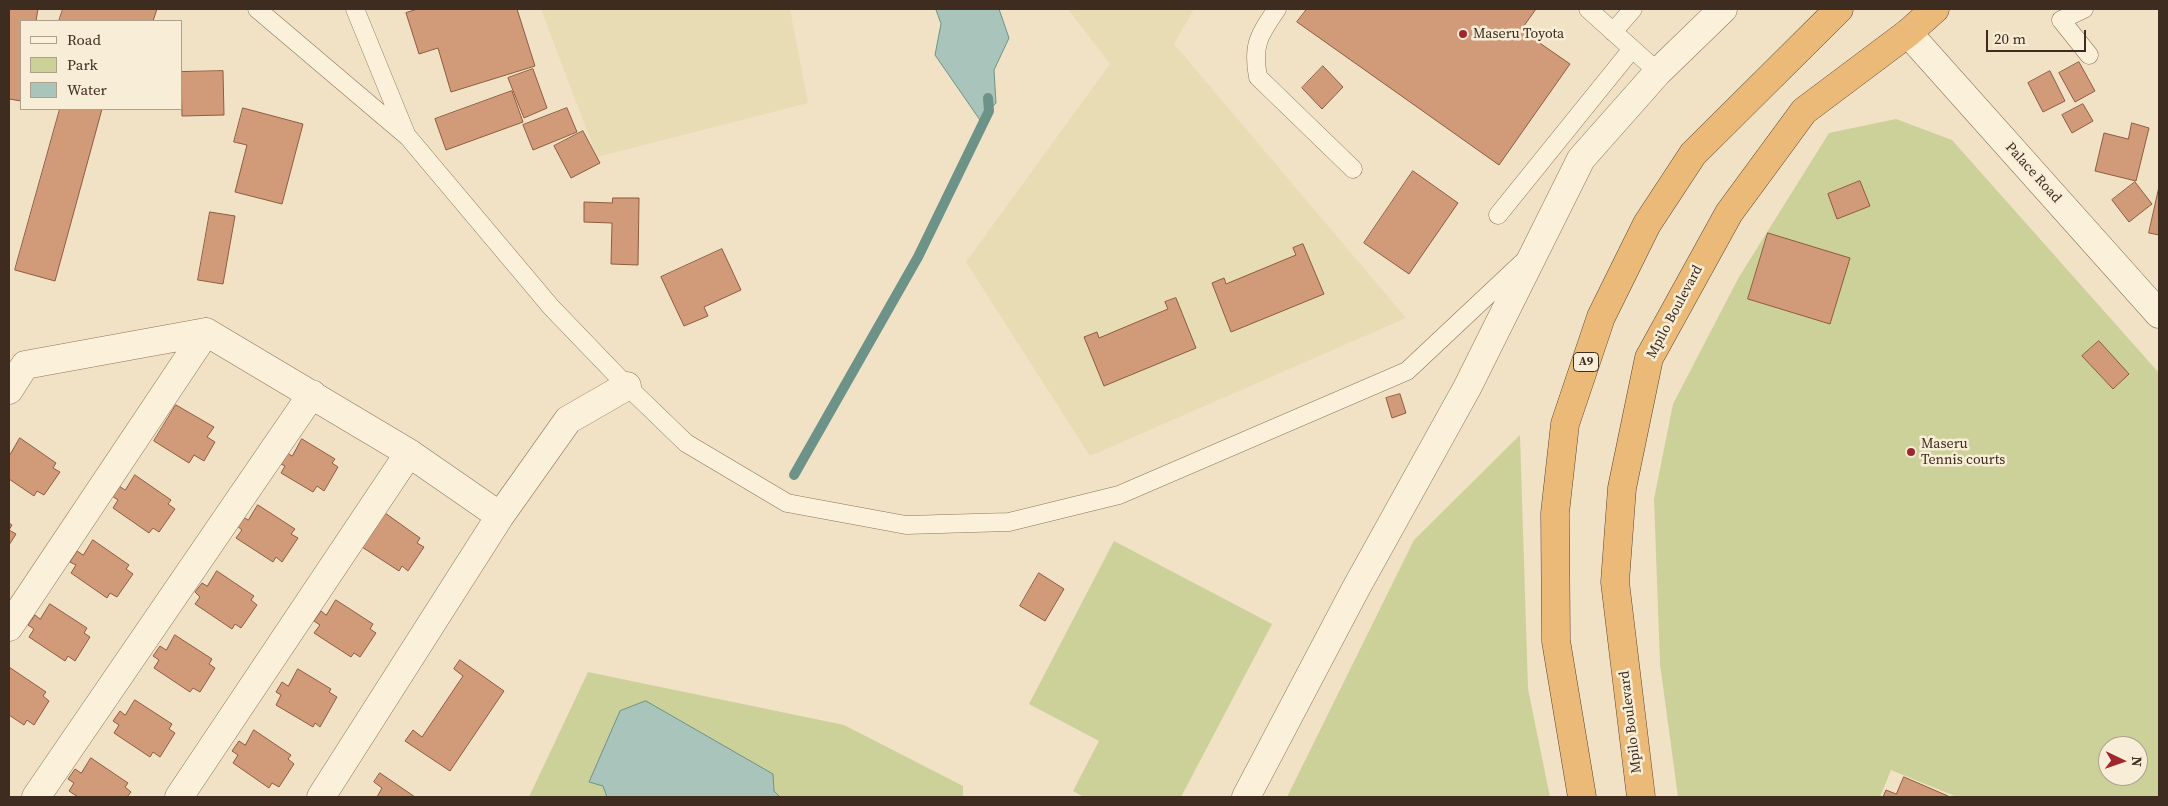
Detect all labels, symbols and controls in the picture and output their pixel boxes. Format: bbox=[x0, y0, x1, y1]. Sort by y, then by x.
legend bbox=[20, 20, 182, 110]
scale bar bbox=[1988, 20, 2088, 52]
place label: Maseru Toyota bbox=[1473, 26, 1564, 42]
marker: Maseru Toyota bbox=[1457, 28, 1469, 40]
text: 20 m bbox=[1994, 28, 2026, 49]
text: Road bbox=[67, 29, 101, 50]
text: Park bbox=[67, 54, 98, 75]
text: Water bbox=[67, 79, 107, 100]
street label: Palace Road bbox=[2002, 139, 2064, 207]
street label: Mpilo Boulevard bbox=[1643, 263, 1707, 361]
road number: A9 bbox=[1574, 352, 1598, 372]
place label: Maseru Tennis courts bbox=[1921, 436, 2005, 468]
marker: Maseru Tennis courts bbox=[1905, 446, 1917, 458]
street label: Mpilo Boulevard bbox=[1616, 670, 1646, 774]
north arrow bbox=[2098, 736, 2148, 786]
text: N bbox=[2127, 756, 2147, 767]

